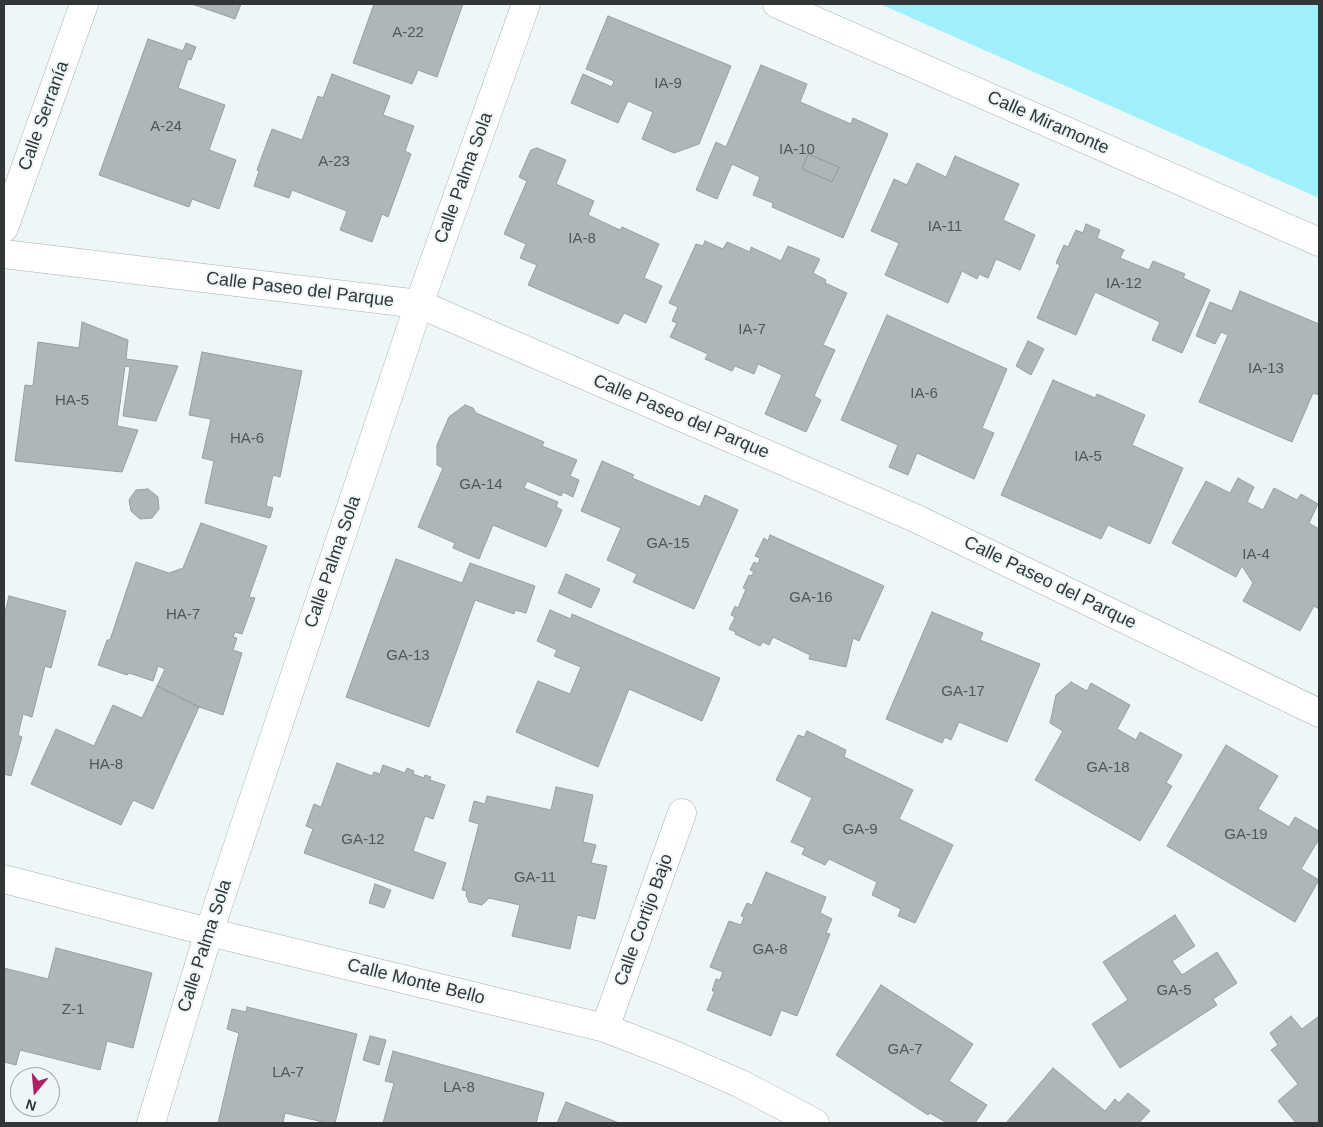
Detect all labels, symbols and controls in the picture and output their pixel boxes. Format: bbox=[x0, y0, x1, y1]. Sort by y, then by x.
house number: A-22 bbox=[392, 24, 424, 42]
street label: Calle Serranía bbox=[14, 58, 74, 174]
house number: IA-9 bbox=[654, 75, 682, 93]
street label: Calle Miramonte bbox=[984, 86, 1112, 160]
street label: Calle Palma Sola bbox=[430, 109, 498, 247]
house number: A-24 bbox=[150, 118, 182, 136]
house number: IA-10 bbox=[779, 141, 815, 159]
house number: A-23 bbox=[318, 153, 350, 171]
house number: IA-11 bbox=[928, 218, 962, 236]
house number: IA-8 bbox=[568, 230, 596, 248]
street label: Calle Paseo del Parque bbox=[205, 268, 395, 312]
house number: IA-12 bbox=[1106, 275, 1142, 293]
house number: IA-7 bbox=[738, 321, 766, 339]
house number: IA-13 bbox=[1248, 360, 1284, 378]
street label: Calle Paseo del Parque bbox=[590, 370, 772, 464]
house number: IA-6 bbox=[910, 385, 938, 403]
house number: HA-5 bbox=[55, 392, 89, 410]
house number: HA-6 bbox=[230, 430, 264, 448]
house number: IA-5 bbox=[1074, 448, 1102, 466]
house number: GA-14 bbox=[459, 476, 503, 494]
street label: Calle Palma Sola bbox=[300, 493, 366, 631]
street label: Calle Paseo del Parque bbox=[960, 532, 1140, 634]
house number: GA-15 bbox=[646, 535, 690, 553]
house number: IA-4 bbox=[1242, 546, 1270, 564]
house number: GA-16 bbox=[789, 589, 833, 607]
house number: HA-7 bbox=[166, 606, 200, 624]
house number: GA-13 bbox=[386, 647, 430, 665]
house number: GA-17 bbox=[941, 683, 985, 701]
house number: HA-8 bbox=[89, 756, 123, 774]
house number: GA-18 bbox=[1086, 759, 1130, 777]
house number: GA-9 bbox=[842, 821, 878, 839]
house number: GA-19 bbox=[1224, 826, 1268, 844]
house number: GA-12 bbox=[341, 831, 385, 849]
street label: Calle Cortijo Bajo bbox=[610, 851, 678, 989]
house number: GA-11 bbox=[514, 869, 556, 887]
street label: Calle Palma Sola bbox=[173, 877, 237, 1015]
house number: GA-8 bbox=[752, 941, 788, 959]
street label: Calle Monte Bello bbox=[345, 954, 487, 1010]
house number: GA-5 bbox=[1156, 982, 1192, 1000]
house number: Z-1 bbox=[62, 1001, 84, 1019]
house number: GA-7 bbox=[887, 1041, 923, 1059]
house number: LA-7 bbox=[272, 1064, 304, 1082]
north arrow bbox=[10, 1067, 60, 1117]
house number: LA-8 bbox=[443, 1079, 475, 1097]
text: N bbox=[24, 1096, 38, 1115]

